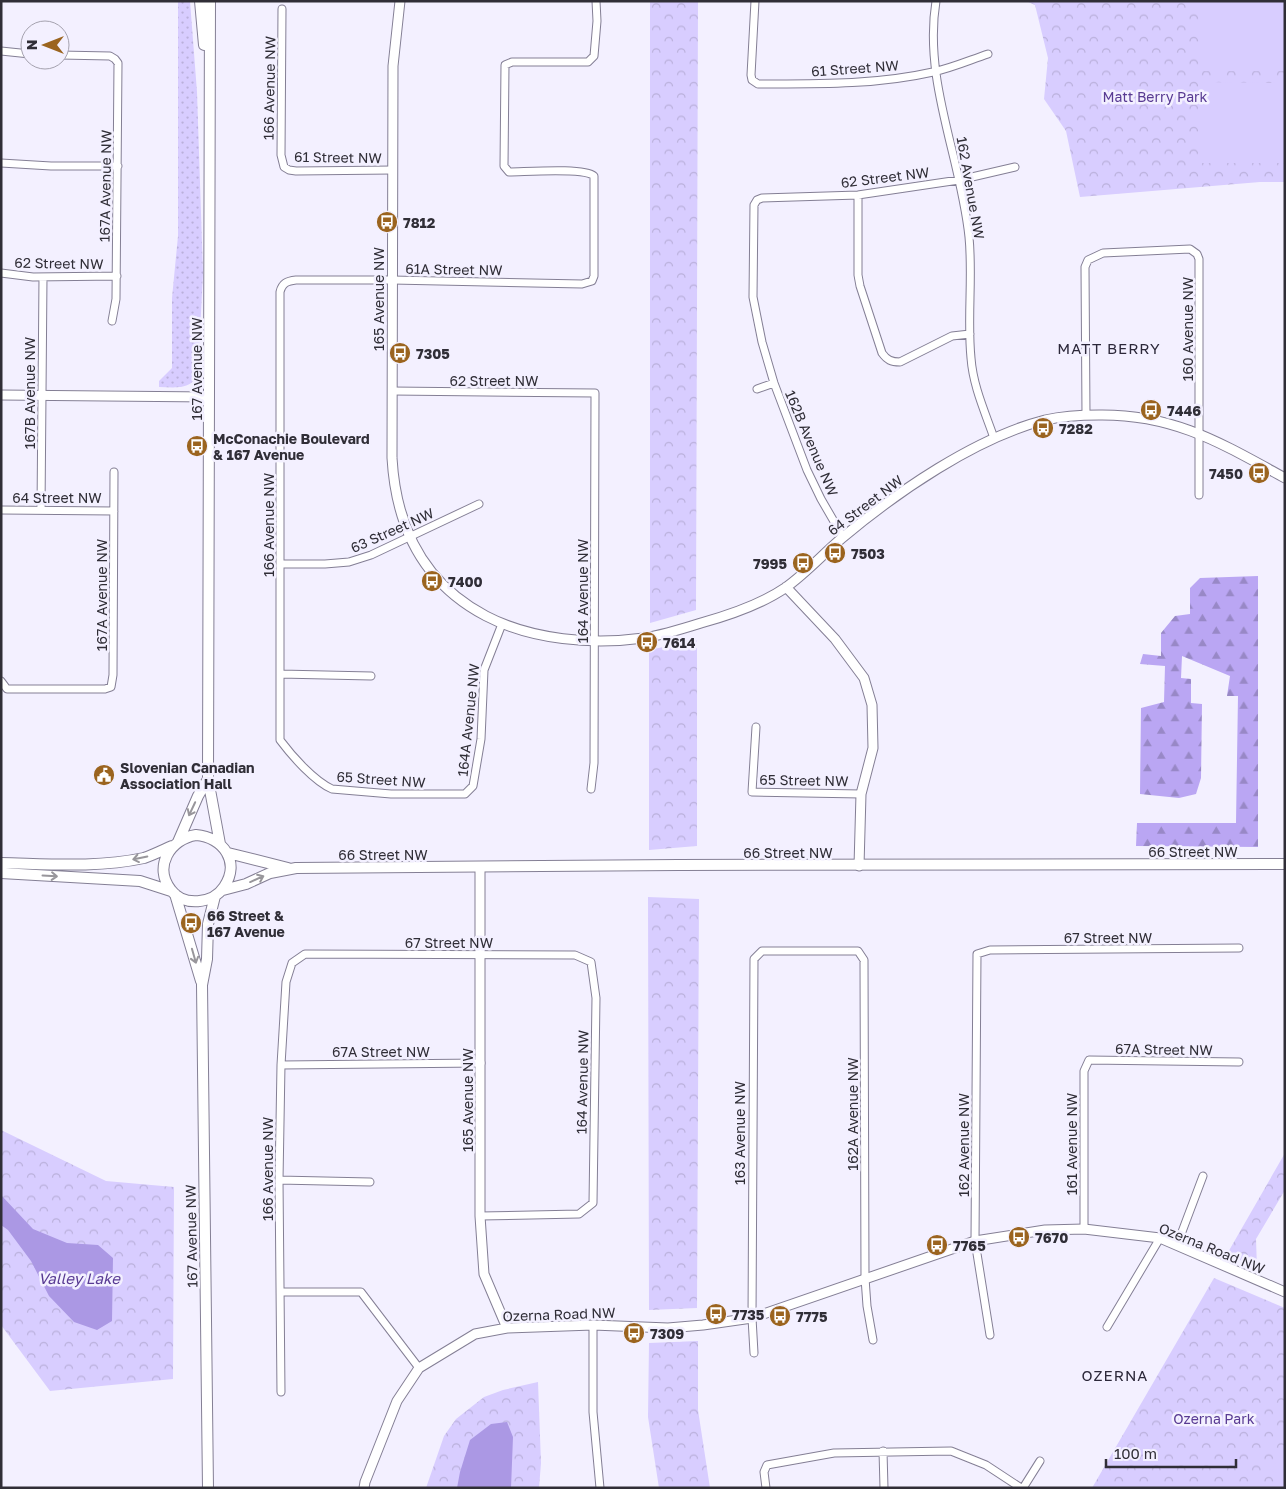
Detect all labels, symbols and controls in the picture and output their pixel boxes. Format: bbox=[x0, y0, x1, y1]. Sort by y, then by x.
north arrow bbox=[20, 20, 70, 70]
street label: 166 Avenue NW bbox=[260, 35, 278, 140]
text: N bbox=[23, 40, 40, 50]
street label: 61 Street NW bbox=[811, 56, 900, 80]
park label: Matt Berry Park bbox=[1103, 88, 1208, 105]
street label: 167A Avenue NW bbox=[96, 129, 114, 242]
street label: 162 Avenue NW bbox=[954, 135, 988, 241]
street label: 61 Street NW bbox=[294, 148, 383, 166]
street label: 62 Street NW bbox=[840, 163, 931, 191]
bus stop icon: 7812 bbox=[375, 210, 399, 234]
place label: 7812 bbox=[403, 214, 436, 231]
street label: 165 Avenue NW bbox=[370, 247, 387, 351]
street label: 62 Street NW bbox=[14, 254, 104, 272]
street label: 61A Street NW bbox=[405, 260, 503, 278]
street label: 160 Avenue NW bbox=[1179, 276, 1196, 381]
street label: 167 Avenue NW bbox=[188, 317, 205, 421]
street label: 167B Avenue NW bbox=[21, 336, 38, 449]
district label: MATT BERRY bbox=[1057, 339, 1161, 357]
bus stop icon: 7305 bbox=[388, 341, 412, 365]
place label: 7305 bbox=[416, 345, 450, 362]
street label: 62 Street NW bbox=[449, 372, 539, 389]
street label: 162B Avenue NW bbox=[782, 388, 842, 499]
bus stop icon: 7446 bbox=[1139, 398, 1163, 422]
place label: 7446 bbox=[1167, 402, 1201, 419]
bus stop icon: 7282 bbox=[1031, 416, 1055, 440]
place label: 7282 bbox=[1059, 420, 1093, 437]
place label: McConachie Boulevard & 167 Avenue bbox=[213, 430, 370, 463]
bus stop icon: McConachie Boulevard & 167 Avenue bbox=[185, 434, 209, 458]
bus stop icon: 7450 bbox=[1247, 461, 1271, 485]
place label: 7450 bbox=[1209, 465, 1243, 482]
street label: 64 Street NW bbox=[824, 471, 906, 539]
street label: 166 Avenue NW bbox=[260, 472, 277, 577]
street label: 64 Street NW bbox=[12, 489, 102, 506]
street label: 63 Street NW bbox=[348, 504, 437, 556]
street label: 167A Avenue NW bbox=[93, 538, 110, 651]
street label: 164 Avenue NW bbox=[574, 538, 591, 643]
bus stop icon: 7503 bbox=[823, 541, 847, 565]
place label: 7503 bbox=[851, 545, 885, 562]
bus stop icon: 7995 bbox=[791, 551, 815, 575]
place label: 7995 bbox=[753, 555, 787, 572]
bus stop icon: 7400 bbox=[420, 569, 444, 593]
place label: 7400 bbox=[448, 573, 483, 590]
bus stop icon: 7614 bbox=[635, 630, 659, 654]
place label: 7614 bbox=[663, 634, 696, 651]
street label: 164A Avenue NW bbox=[454, 662, 482, 777]
place label: Slovenian Canadian Association Hall bbox=[120, 759, 255, 792]
public building icon: Slovenian Canadian Association Hall bbox=[92, 763, 116, 787]
street label: 65 Street NW bbox=[336, 767, 427, 791]
street label: 65 Street NW bbox=[759, 771, 849, 789]
one-way arrow bbox=[186, 802, 196, 817]
street label: 66 Street NW bbox=[1148, 843, 1238, 860]
street label: 66 Street NW bbox=[743, 844, 833, 861]
street label: 66 Street NW bbox=[338, 846, 428, 863]
one-way arrow bbox=[133, 854, 149, 863]
one-way arrow bbox=[42, 871, 58, 880]
one-way arrow bbox=[249, 873, 264, 883]
place label: 66 Street & 167 Avenue bbox=[207, 907, 285, 940]
bus stop icon: 66 Street & 167 Avenue bbox=[179, 911, 203, 935]
street label: 67 Street NW bbox=[1064, 929, 1153, 946]
street label: 67 Street NW bbox=[405, 934, 494, 951]
one-way arrow bbox=[190, 947, 200, 963]
street label: 164 Avenue NW bbox=[573, 1029, 591, 1134]
street label: 67A Street NW bbox=[1115, 1040, 1214, 1058]
street label: 67A Street NW bbox=[332, 1043, 430, 1060]
street label: 165 Avenue NW bbox=[459, 1048, 476, 1152]
street label: 162A Avenue NW bbox=[844, 1057, 861, 1171]
street label: 163 Avenue NW bbox=[731, 1080, 748, 1185]
street label: 161 Avenue NW bbox=[1063, 1092, 1080, 1195]
street label: 162 Avenue NW bbox=[955, 1093, 972, 1197]
street label: 166 Avenue NW bbox=[259, 1116, 276, 1221]
street label: 167 Avenue NW bbox=[182, 1184, 200, 1288]
street label: Ozerna Road NW bbox=[1157, 1219, 1268, 1277]
bus stop icon: 7670 bbox=[1007, 1225, 1031, 1249]
place label: 7670 bbox=[1035, 1229, 1068, 1246]
bus stop icon: 7765 bbox=[925, 1233, 949, 1257]
place label: 7765 bbox=[953, 1237, 986, 1254]
water label: Valley Lake bbox=[38, 1269, 121, 1288]
bus stop icon: 7735 bbox=[704, 1302, 728, 1326]
street label: Ozerna Road NW bbox=[502, 1304, 616, 1324]
bus stop icon: 7775 bbox=[768, 1304, 792, 1328]
place label: 7735 bbox=[732, 1306, 765, 1323]
place label: 7775 bbox=[796, 1308, 828, 1325]
bus stop icon: 7309 bbox=[622, 1321, 646, 1345]
place label: 7309 bbox=[650, 1325, 684, 1342]
district label: OZERNA bbox=[1082, 1366, 1148, 1384]
park label: Ozerna Park bbox=[1173, 1410, 1255, 1427]
scale bar bbox=[1106, 1436, 1236, 1468]
text: 100 m bbox=[1114, 1444, 1157, 1462]

